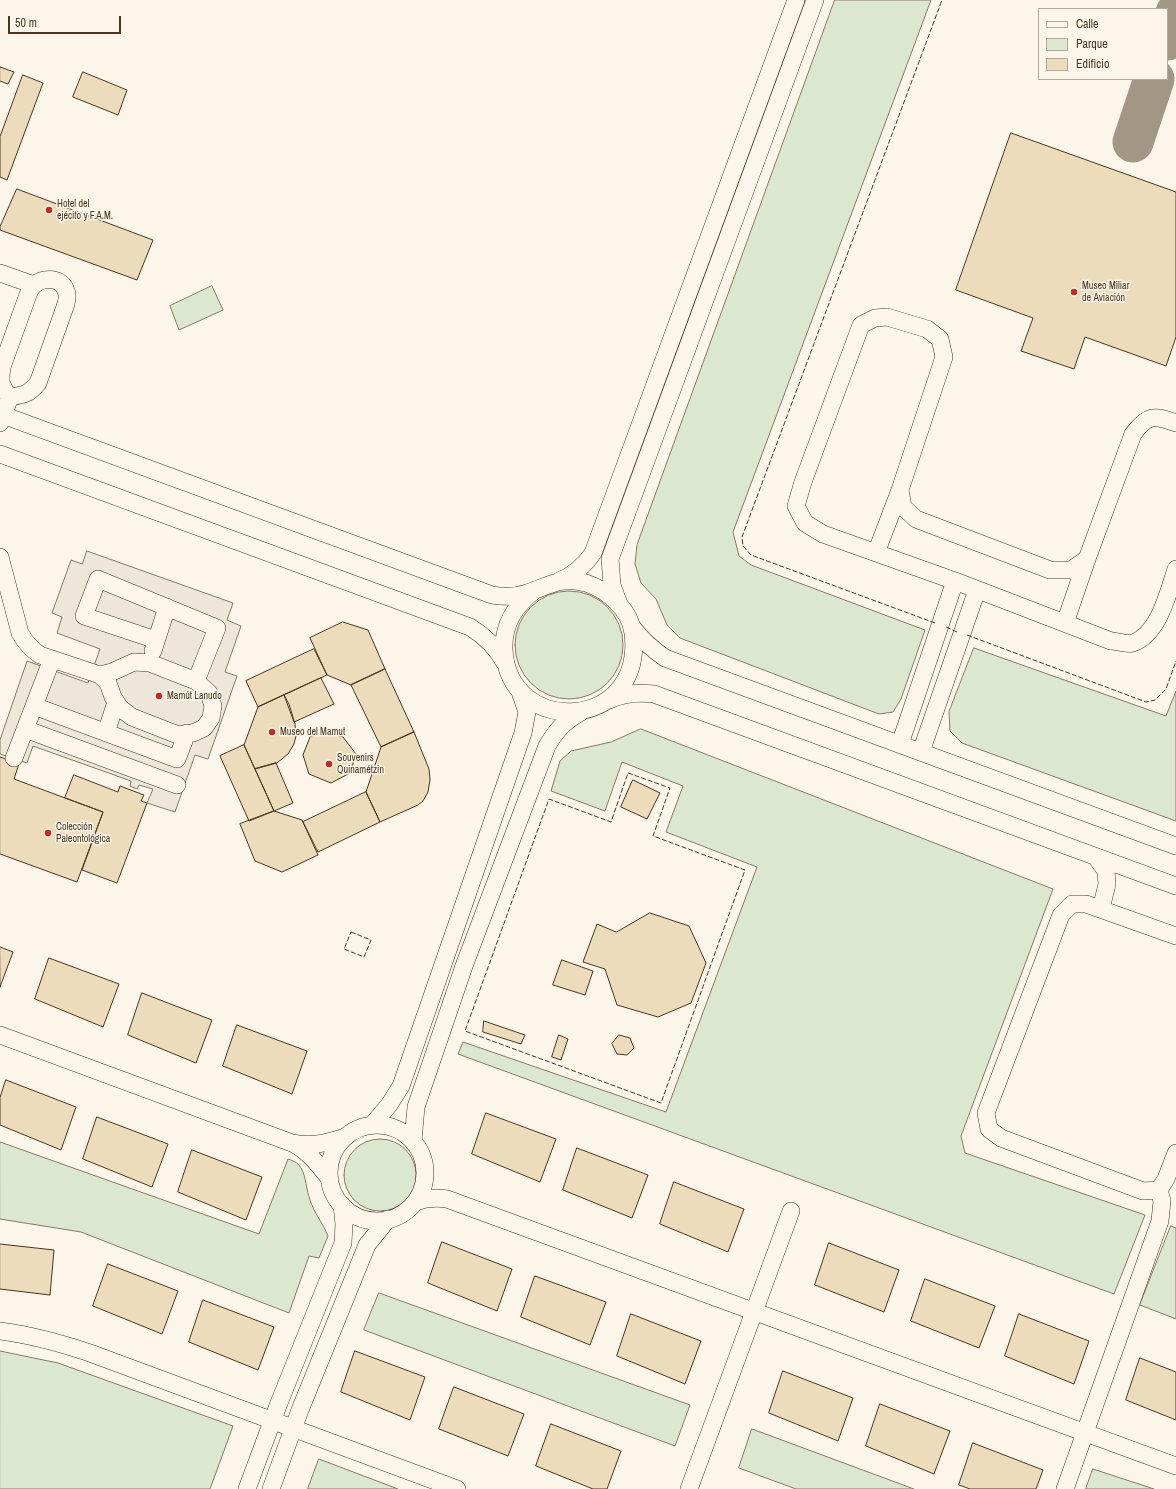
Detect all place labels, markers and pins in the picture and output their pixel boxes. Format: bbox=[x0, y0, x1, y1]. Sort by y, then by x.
place label: Hotel del ejécito y F.A.M. bbox=[57, 198, 113, 222]
marker: Hotel del ejécito y F.A.M. bbox=[44, 205, 54, 215]
place label: Museo Miliar de Aviación bbox=[1082, 280, 1129, 304]
marker: Museo Miliar de Aviación bbox=[1069, 287, 1079, 297]
place label: Mamút Lanudo bbox=[167, 690, 222, 702]
marker: Mamút Lanudo bbox=[154, 691, 164, 701]
place label: Museo del Mamut bbox=[280, 726, 345, 738]
marker: Museo del Mamut bbox=[267, 727, 277, 737]
place label: Souvenirs Quinamétzin bbox=[337, 752, 384, 776]
marker: Souvenirs Quinamétzin bbox=[324, 759, 334, 769]
place label: Colección Paleontológica bbox=[56, 821, 110, 844]
marker: Colección Paleontológica bbox=[43, 828, 53, 838]

